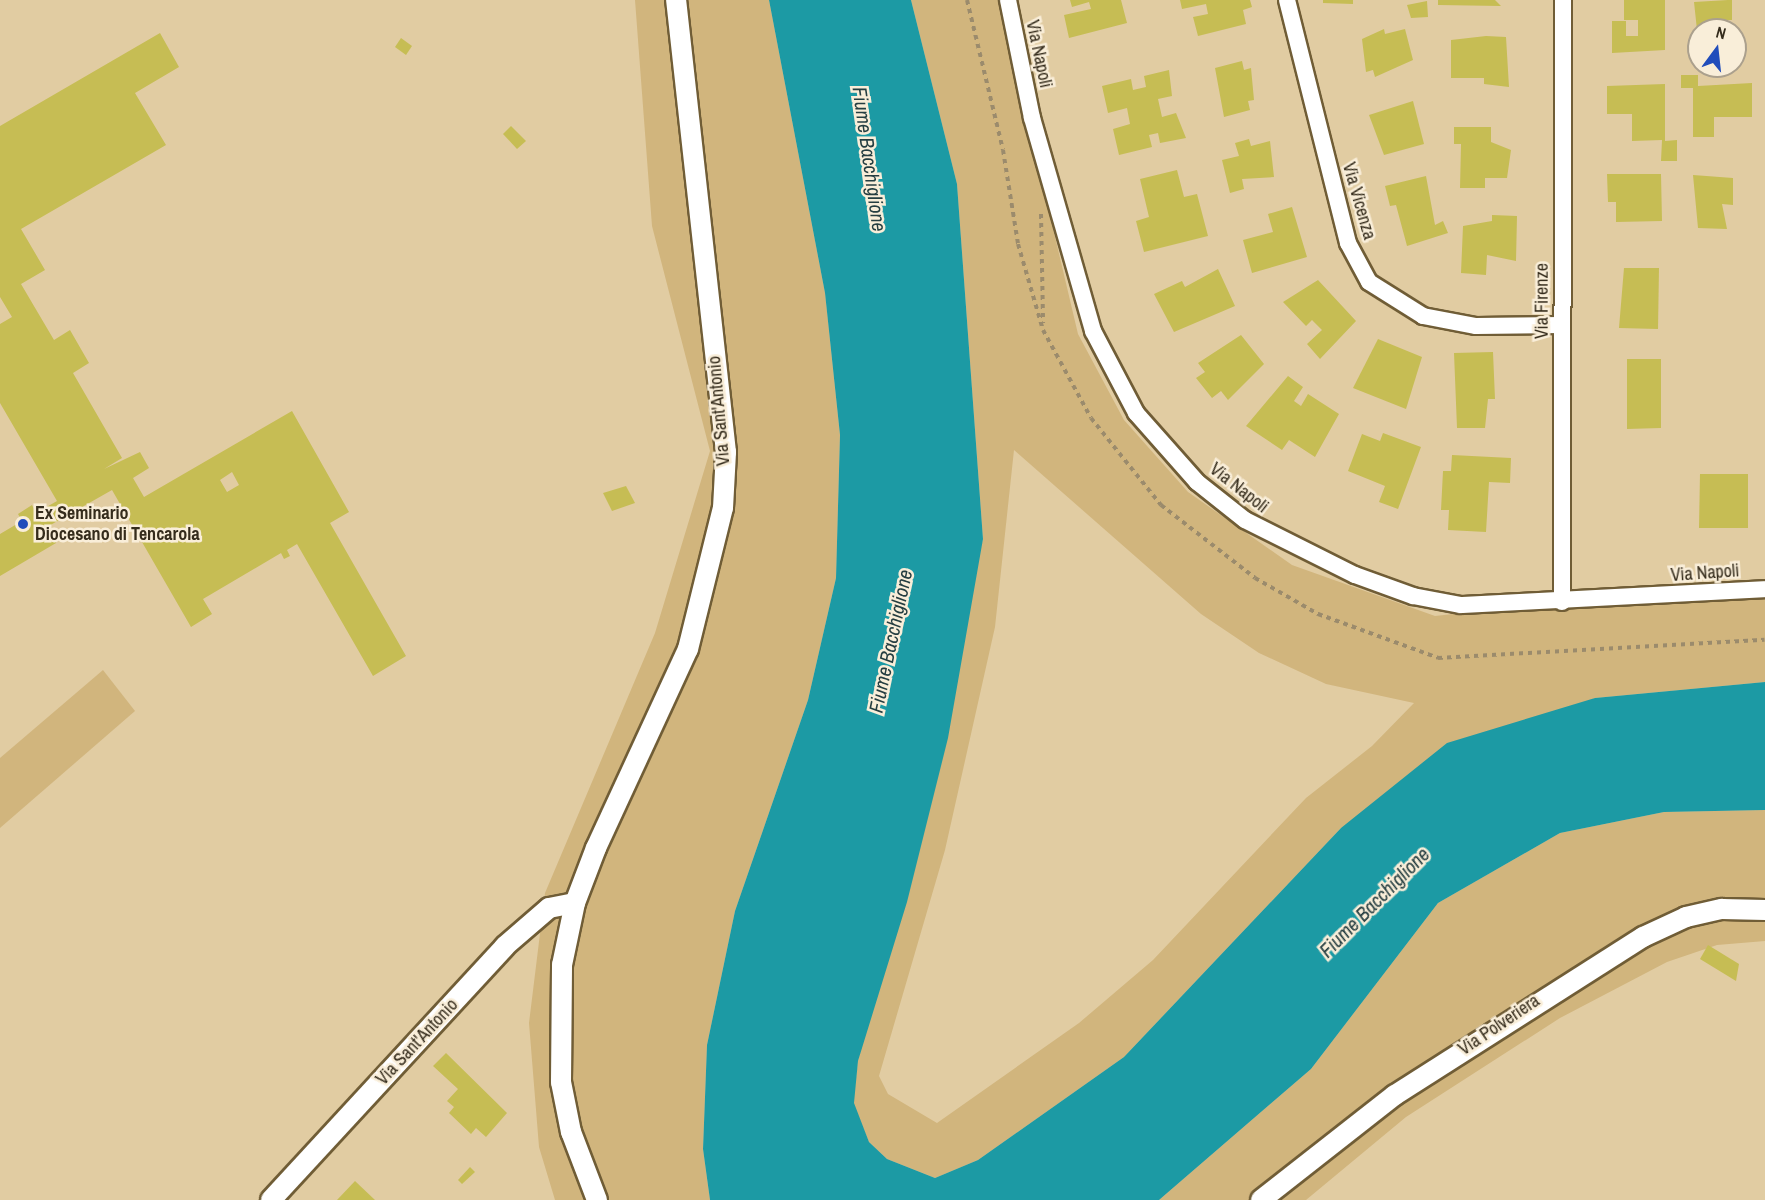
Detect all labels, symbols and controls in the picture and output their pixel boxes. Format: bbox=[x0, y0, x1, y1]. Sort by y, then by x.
street label: Via Napoli bbox=[1021, 18, 1057, 90]
north arrow bbox=[1687, 18, 1747, 78]
text: N bbox=[1714, 21, 1729, 44]
water label: Fiume Bacchiglione bbox=[848, 85, 892, 233]
street label: Via Vicenza bbox=[1338, 160, 1380, 242]
street label: Via Firenze bbox=[1531, 263, 1553, 339]
street label: Via Sant'Antonio bbox=[703, 355, 735, 467]
street label: Via Napoli bbox=[1205, 458, 1273, 518]
place label: Ex Seminario Diocesano di Tencarola bbox=[35, 503, 200, 546]
marker: Ex Seminario Diocesano di Tencarola bbox=[16, 517, 30, 531]
street label: Via Napoli bbox=[1670, 560, 1740, 586]
water label: Fiume Bacchiglione bbox=[863, 567, 917, 715]
water label: Fiume Bacchiglione bbox=[1314, 842, 1434, 962]
street label: Via Polveriera bbox=[1454, 990, 1544, 1060]
street label: Via Sant'Antonio bbox=[372, 994, 462, 1090]

